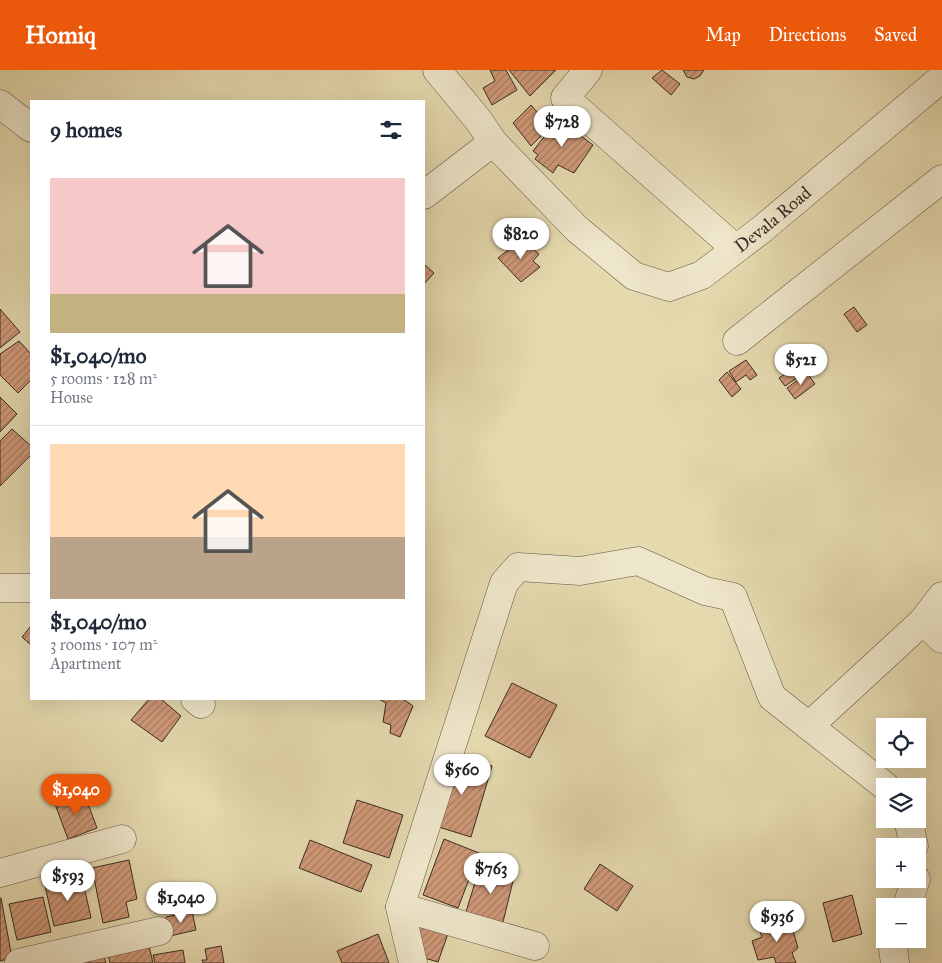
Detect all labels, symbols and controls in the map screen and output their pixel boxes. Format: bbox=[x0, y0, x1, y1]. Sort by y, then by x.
text: Homiq bbox=[25, 20, 96, 50]
text: Map bbox=[705, 24, 741, 46]
text: Directions bbox=[769, 24, 846, 46]
text: Saved bbox=[874, 24, 917, 46]
pin: $728 bbox=[532, 106, 592, 148]
text: $728 bbox=[545, 112, 579, 131]
icon: filters bbox=[377, 116, 405, 144]
text: 9 homes bbox=[50, 117, 122, 143]
street label: Devala Road bbox=[730, 182, 816, 257]
icon: home bbox=[183, 211, 273, 301]
pin: $820 bbox=[491, 218, 551, 260]
text: $820 bbox=[503, 224, 539, 243]
text: $1,040/mo bbox=[50, 343, 146, 369]
pin: $521 bbox=[771, 344, 831, 386]
text: $521 bbox=[785, 350, 817, 369]
text: 5 rooms · 128 m² bbox=[50, 369, 157, 388]
text: House bbox=[50, 388, 93, 407]
icon: home bbox=[183, 476, 273, 566]
text: $1,040/mo bbox=[50, 609, 146, 635]
text: 3 rooms · 107 m² bbox=[50, 635, 157, 654]
text: Apartment bbox=[50, 654, 122, 673]
map controls bbox=[876, 718, 926, 948]
button: locate bbox=[876, 718, 926, 768]
pin: $560 bbox=[432, 754, 492, 796]
text: $560 bbox=[445, 760, 479, 779]
pin: $1,040 bbox=[35, 774, 117, 816]
button: layers bbox=[876, 778, 926, 828]
text: $1,040 bbox=[52, 780, 100, 799]
button: + bbox=[876, 838, 926, 888]
pin: $763 bbox=[461, 852, 521, 895]
text: $763 bbox=[475, 859, 507, 878]
pin: $593 bbox=[38, 860, 98, 902]
text: $593 bbox=[52, 866, 84, 885]
pin: $1,040 bbox=[140, 882, 222, 924]
text: $1,040 bbox=[157, 888, 205, 907]
button: − bbox=[876, 898, 926, 948]
pin: $936 bbox=[747, 900, 807, 943]
text: $936 bbox=[761, 907, 793, 926]

